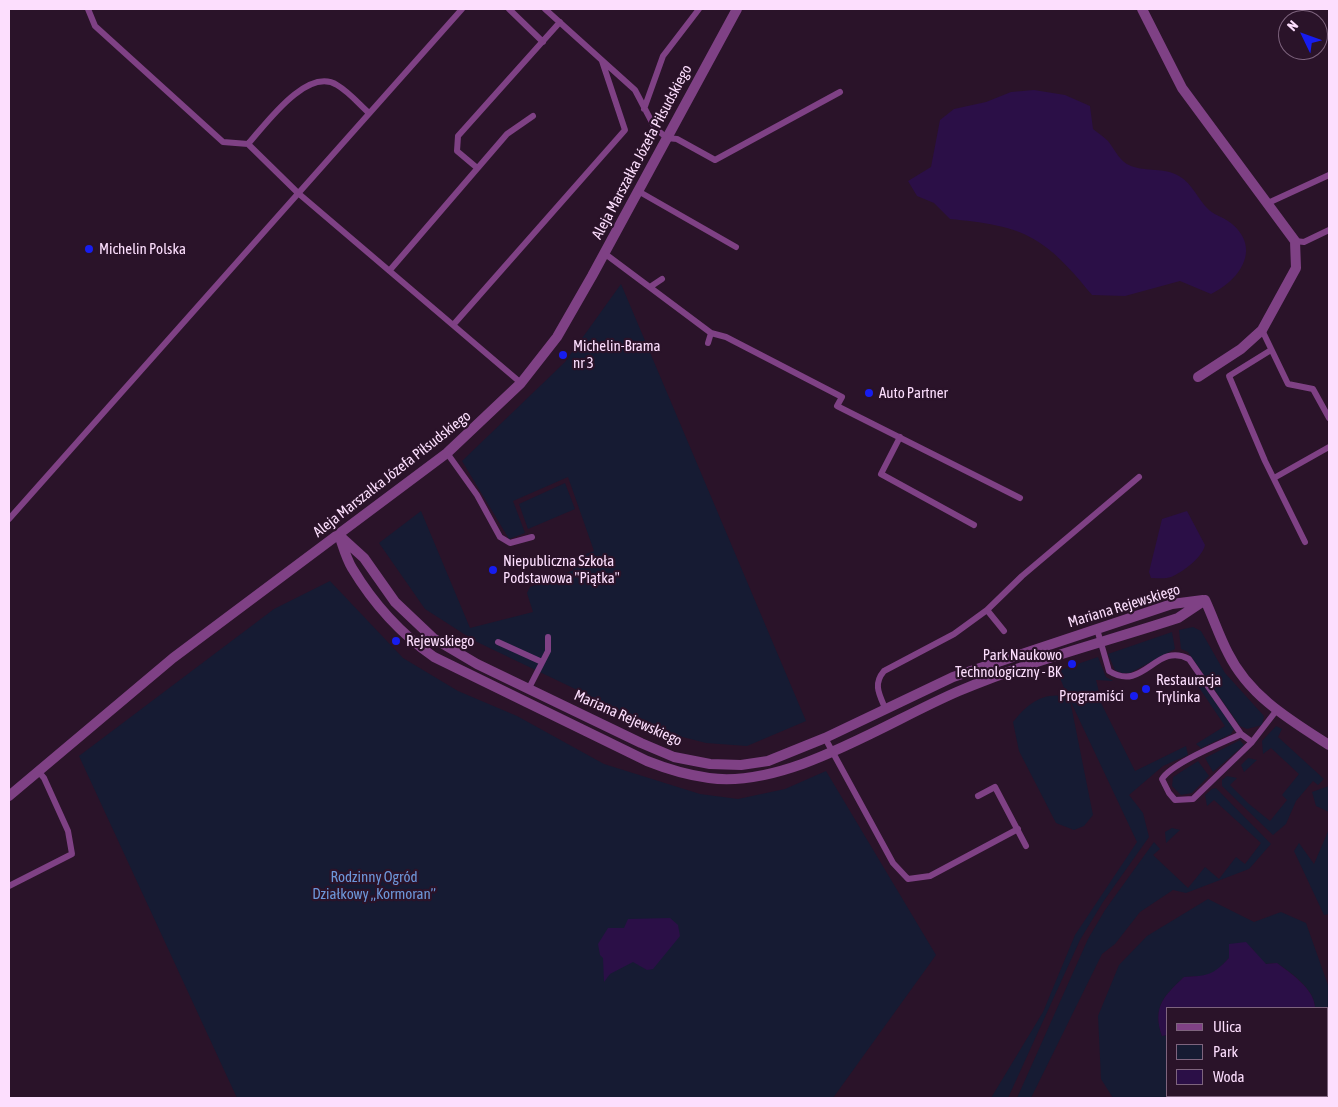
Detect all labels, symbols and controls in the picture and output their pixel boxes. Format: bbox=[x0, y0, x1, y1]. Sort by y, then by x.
north arrow bbox=[1278, 10, 1328, 60]
text: N bbox=[1284, 17, 1301, 34]
street label: Aleja Marszałka Józefa Piłsudskiego bbox=[588, 62, 696, 242]
place label: Michelin Polska bbox=[99, 240, 186, 258]
marker: Michelin Polska bbox=[83, 243, 95, 255]
place label: Michelin-Brama nr 3 bbox=[573, 337, 661, 372]
marker: Michelin-Brama nr 3 bbox=[557, 349, 569, 361]
place label: Auto Partner bbox=[879, 384, 948, 402]
marker: Auto Partner bbox=[863, 387, 875, 399]
street label: Aleja Marszałka Józefa Piłsudskiego bbox=[310, 407, 474, 541]
place label: Niepubliczna Szkoła Podstawowa "Piątka" bbox=[503, 552, 620, 587]
marker: Niepubliczna Szkoła Podstawowa "Piątka" bbox=[487, 564, 499, 576]
street label: Mariana Rejewskiego bbox=[1066, 580, 1182, 632]
place label: Rejewskiego bbox=[406, 632, 474, 650]
marker: Rejewskiego bbox=[390, 635, 402, 647]
place label: Park Naukowo Technologiczny - BK bbox=[955, 646, 1062, 681]
marker: Park Naukowo Technologiczny - BK bbox=[1066, 658, 1078, 670]
place label: Restauracja Trylinka bbox=[1156, 671, 1221, 706]
marker: Restauracja Trylinka bbox=[1140, 683, 1152, 695]
street label: Mariana Rejewskiego bbox=[571, 686, 685, 750]
place label: Programiści bbox=[1059, 687, 1124, 705]
marker: Programiści bbox=[1128, 690, 1140, 702]
park label: Rodzinny Ogród Działkowy „Kormoran” bbox=[312, 868, 436, 903]
legend bbox=[1166, 1007, 1328, 1097]
text: Ulica bbox=[1213, 1018, 1242, 1035]
text: Park bbox=[1213, 1043, 1238, 1060]
text: Woda bbox=[1213, 1068, 1245, 1085]

